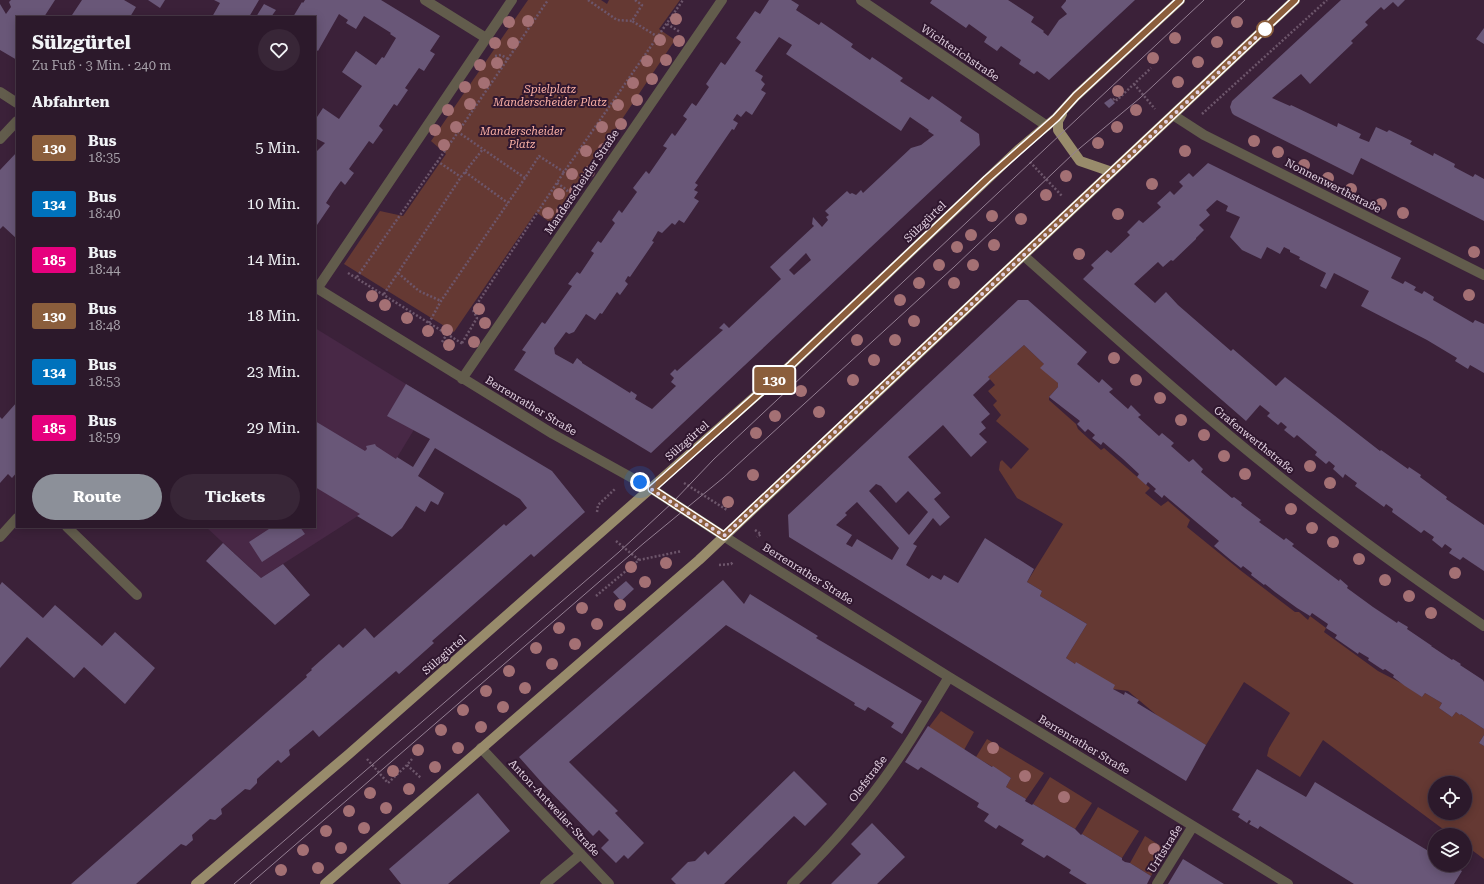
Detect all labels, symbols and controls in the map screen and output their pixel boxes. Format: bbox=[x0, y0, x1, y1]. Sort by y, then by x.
unlabelled marker bbox=[1256, 20, 1274, 38]
street label: Wichterichstraße bbox=[918, 22, 1002, 84]
button: heart bbox=[258, 29, 300, 71]
text: Sülzgürtel bbox=[32, 31, 131, 54]
text: Zu Fuß · 3 Min. · 240 m bbox=[32, 58, 171, 73]
park label: Spielplatz Manderscheider Platz bbox=[492, 83, 607, 109]
text: Abfahrten bbox=[32, 93, 110, 111]
park label: Manderscheider Platz bbox=[479, 125, 564, 151]
street label: Manderscheider Straße bbox=[542, 127, 622, 237]
text: Bus bbox=[88, 132, 116, 150]
text: 5 Min. bbox=[255, 139, 300, 157]
text: 130 bbox=[42, 140, 66, 156]
text: 18:35 bbox=[88, 150, 120, 165]
street label: Nonnenwerthstraße bbox=[1283, 156, 1383, 216]
text: Bus bbox=[88, 188, 116, 206]
text: 10 Min. bbox=[247, 195, 300, 213]
text: 134 bbox=[42, 196, 66, 212]
street label: Sülzgürtel bbox=[901, 198, 949, 245]
text: 18:40 bbox=[88, 206, 120, 221]
text: Bus bbox=[88, 244, 116, 262]
text: 14 Min. bbox=[247, 251, 300, 269]
text: 185 bbox=[42, 252, 66, 268]
text: 18:44 bbox=[88, 262, 120, 277]
text: Bus bbox=[88, 300, 116, 318]
text: 18 Min. bbox=[247, 307, 300, 325]
text: 130 bbox=[42, 308, 66, 324]
text: 18:48 bbox=[88, 318, 120, 333]
text: Bus bbox=[88, 356, 116, 374]
text: 23 Min. bbox=[247, 363, 300, 381]
text: 134 bbox=[42, 364, 66, 380]
line badge: 130 bbox=[751, 367, 797, 393]
text: 130 bbox=[762, 372, 786, 388]
text: 18:53 bbox=[88, 374, 120, 389]
street label: Berrenrather Straße bbox=[483, 374, 579, 438]
street label: Grafenwerthstraße bbox=[1211, 404, 1297, 476]
text: Bus bbox=[88, 412, 116, 430]
street label: Sülzgürtel bbox=[663, 418, 712, 463]
text: 29 Min. bbox=[247, 419, 300, 437]
text: 185 bbox=[42, 420, 66, 436]
text: 18:59 bbox=[88, 430, 120, 445]
your location bbox=[630, 472, 650, 492]
button: Route bbox=[32, 474, 162, 520]
button: Tickets bbox=[170, 474, 300, 520]
street label: Berrenrather Straße bbox=[760, 541, 856, 607]
street label: Sülzgürtel bbox=[420, 632, 469, 677]
street label: Berrenrather Straße bbox=[1036, 713, 1132, 777]
street label: Olefstraße bbox=[846, 753, 890, 805]
street label: Anton-Antweiler-Straße bbox=[506, 757, 602, 859]
map controls bbox=[1428, 776, 1472, 872]
button: locate bbox=[1428, 776, 1472, 820]
street label: Urftstraße bbox=[1145, 823, 1185, 875]
button: layers bbox=[1428, 828, 1472, 872]

